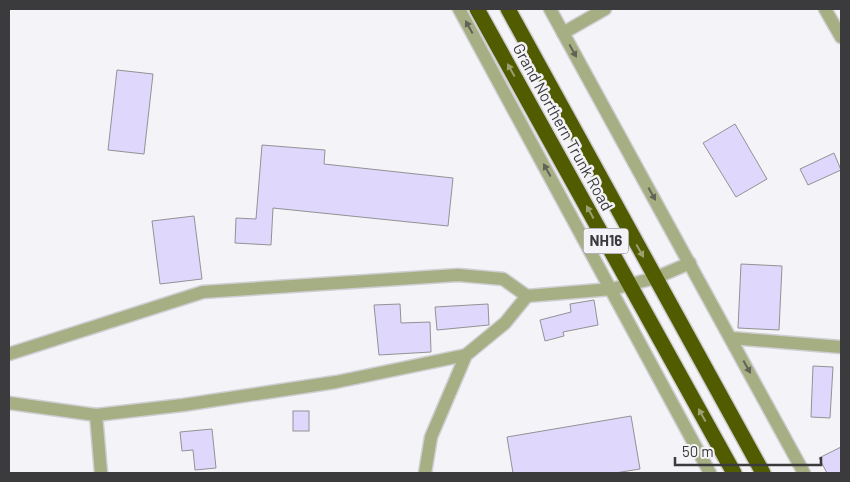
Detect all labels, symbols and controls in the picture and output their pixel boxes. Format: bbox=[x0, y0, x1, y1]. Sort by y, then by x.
one-way arrow bbox=[465, 20, 473, 34]
street label: Grand Northern Trunk Road bbox=[510, 40, 617, 214]
one-way arrow bbox=[569, 45, 578, 58]
one-way arrow bbox=[507, 62, 515, 77]
one-way arrow bbox=[543, 162, 551, 177]
one-way arrow bbox=[647, 187, 656, 201]
one-way arrow bbox=[586, 204, 594, 219]
road number: NH16 bbox=[584, 228, 628, 254]
one-way arrow bbox=[636, 244, 644, 259]
one-way arrow bbox=[742, 360, 751, 374]
one-way arrow bbox=[698, 408, 707, 422]
scale bar bbox=[675, 434, 821, 466]
text: 50 m bbox=[682, 442, 714, 460]

